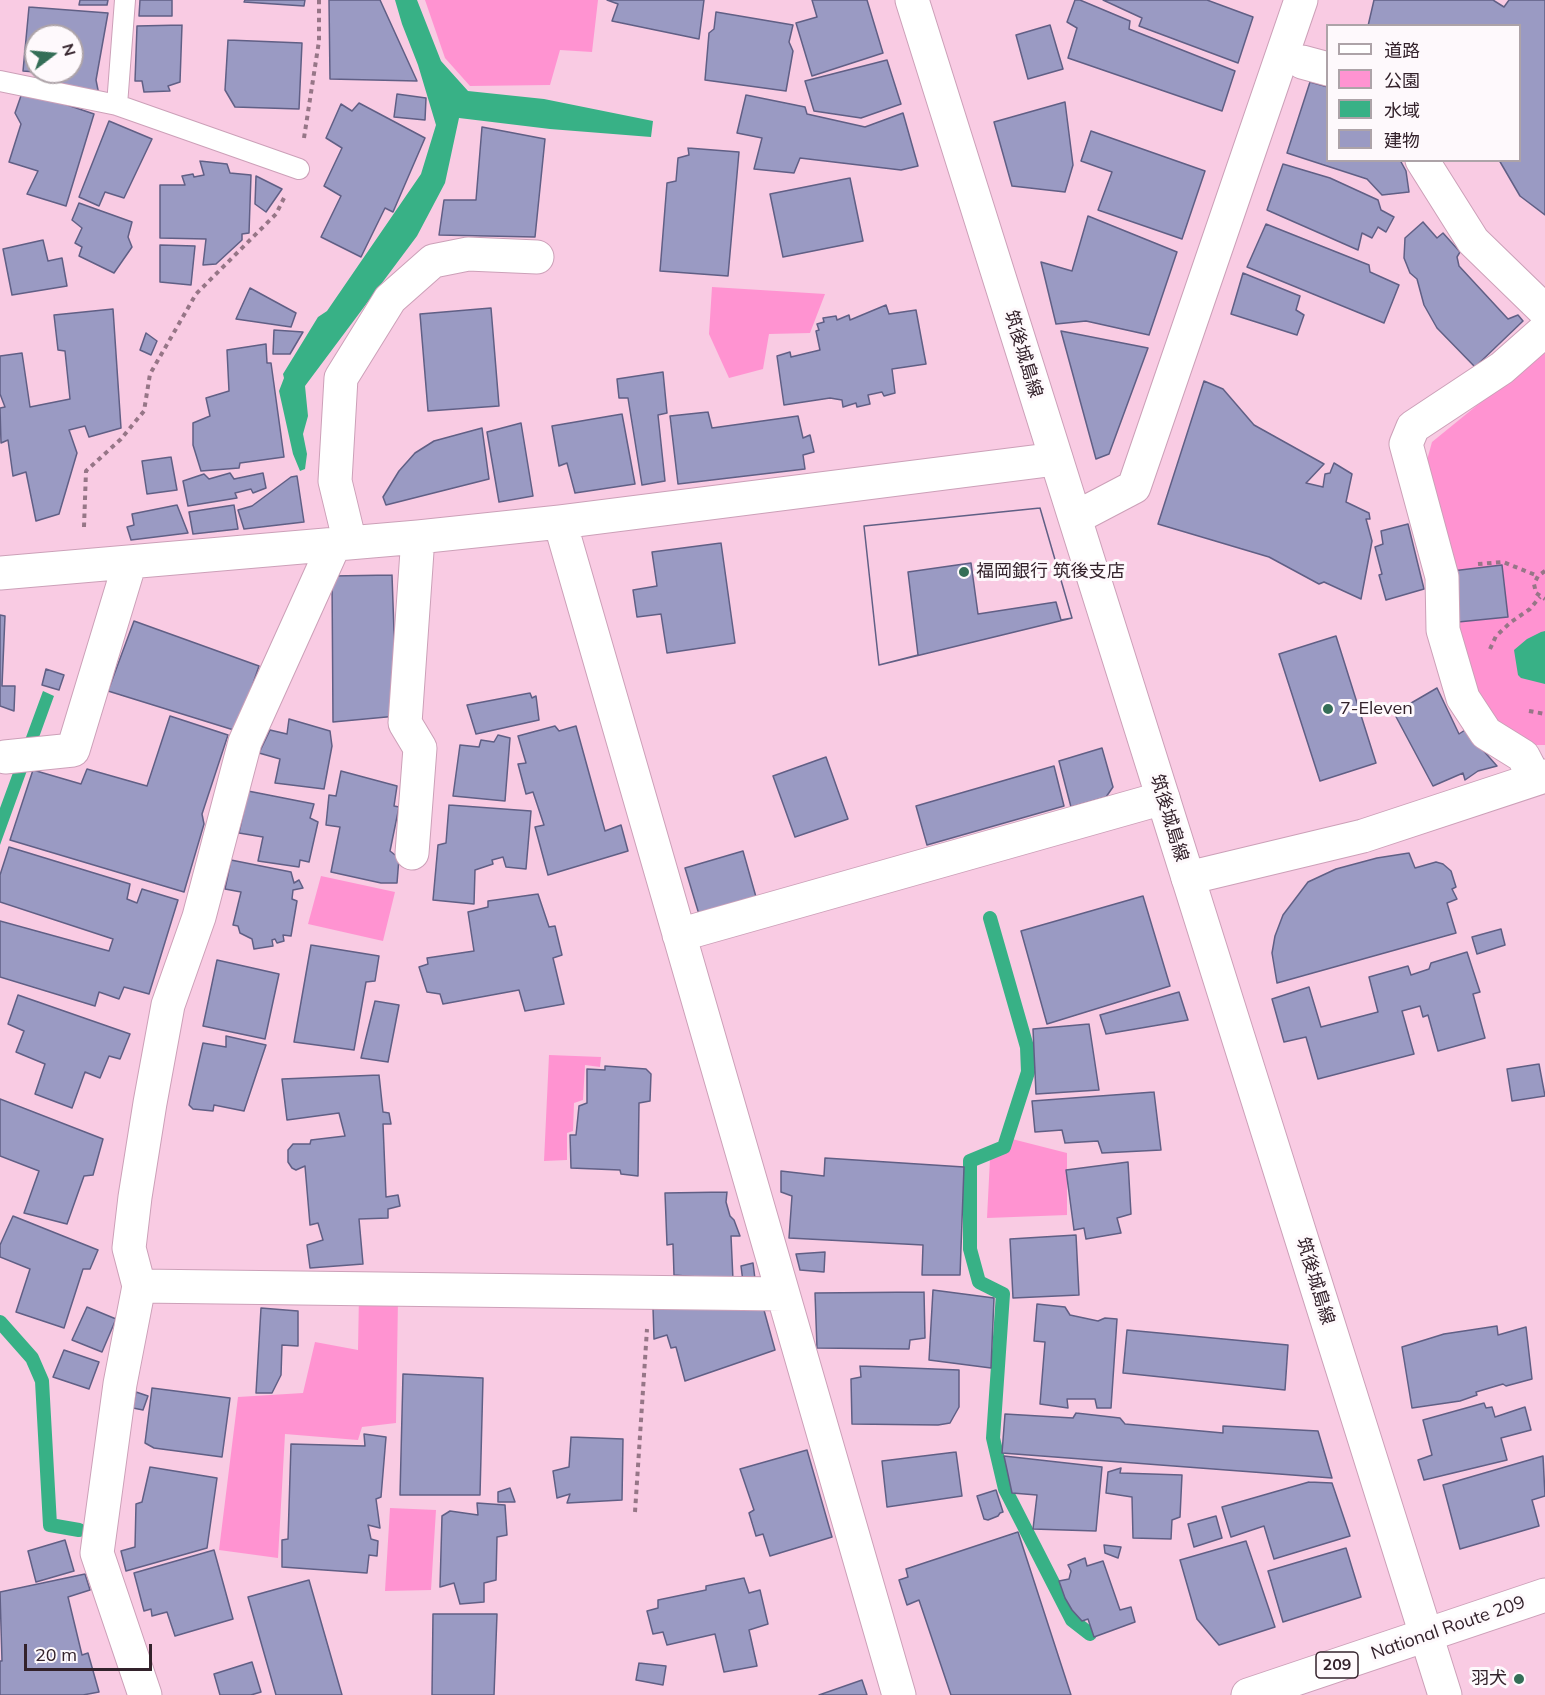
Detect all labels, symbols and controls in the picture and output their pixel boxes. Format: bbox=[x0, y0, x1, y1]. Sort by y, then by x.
north arrow bbox=[24, 24, 84, 84]
legend bbox=[1326, 24, 1521, 162]
text: 道路 bbox=[1384, 39, 1420, 62]
text: N bbox=[58, 41, 81, 58]
text: 公園 bbox=[1384, 69, 1420, 92]
text: 水域 bbox=[1384, 99, 1420, 122]
text: 建物 bbox=[1384, 129, 1420, 152]
street label: 筑後城島線 bbox=[1000, 308, 1046, 400]
place label: 福岡銀行 筑後支店 bbox=[976, 561, 1125, 583]
marker: 福岡銀行 筑後支店 bbox=[957, 565, 971, 579]
place label: 7-Eleven bbox=[1340, 698, 1413, 720]
marker: 7-Eleven bbox=[1321, 702, 1335, 716]
street label: 筑後城島線 bbox=[1146, 772, 1192, 864]
street label: 筑後城島線 bbox=[1292, 1235, 1338, 1327]
street label: National Route 209 bbox=[1368, 1592, 1528, 1664]
scale bar bbox=[27, 1632, 154, 1670]
text: 20 m bbox=[35, 1643, 77, 1666]
road number: 209 bbox=[1316, 1652, 1358, 1678]
place label: 羽犬 bbox=[1471, 1668, 1507, 1690]
marker: 羽犬 bbox=[1512, 1672, 1526, 1686]

